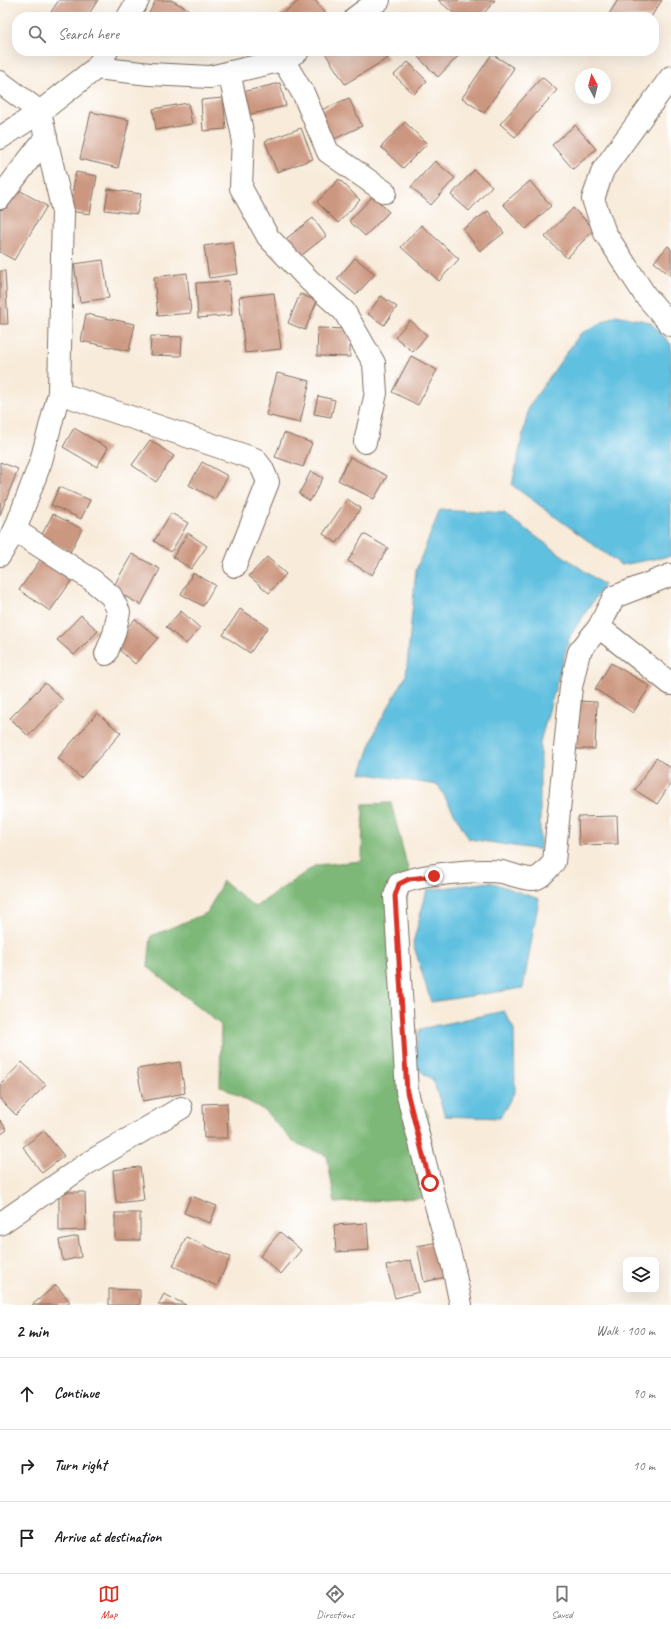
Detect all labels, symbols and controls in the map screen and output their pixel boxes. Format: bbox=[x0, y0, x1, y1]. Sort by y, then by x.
search box bbox=[12, 12, 659, 56]
icon: search bbox=[26, 23, 48, 45]
text: Search here bbox=[58, 25, 119, 44]
north arrow bbox=[575, 68, 611, 104]
route end bbox=[425, 867, 443, 885]
route start bbox=[421, 1174, 439, 1192]
map controls bbox=[623, 1257, 659, 1293]
button: layers bbox=[623, 1257, 659, 1293]
text: 2 min bbox=[16, 1321, 49, 1342]
text: Walk · 100 m bbox=[596, 1323, 655, 1339]
icon: ahead bbox=[16, 1383, 38, 1405]
text: Continue bbox=[54, 1384, 99, 1403]
text: 90 m bbox=[633, 1386, 655, 1402]
icon: right bbox=[16, 1455, 38, 1477]
text: Turn right bbox=[54, 1456, 107, 1475]
text: 10 m bbox=[633, 1458, 655, 1474]
icon: arrive bbox=[16, 1527, 38, 1549]
text: Arrive at destination bbox=[54, 1528, 161, 1547]
tab: Map bbox=[98, 1583, 120, 1621]
tab: Directions bbox=[316, 1583, 355, 1621]
tab: Saved bbox=[551, 1583, 573, 1621]

